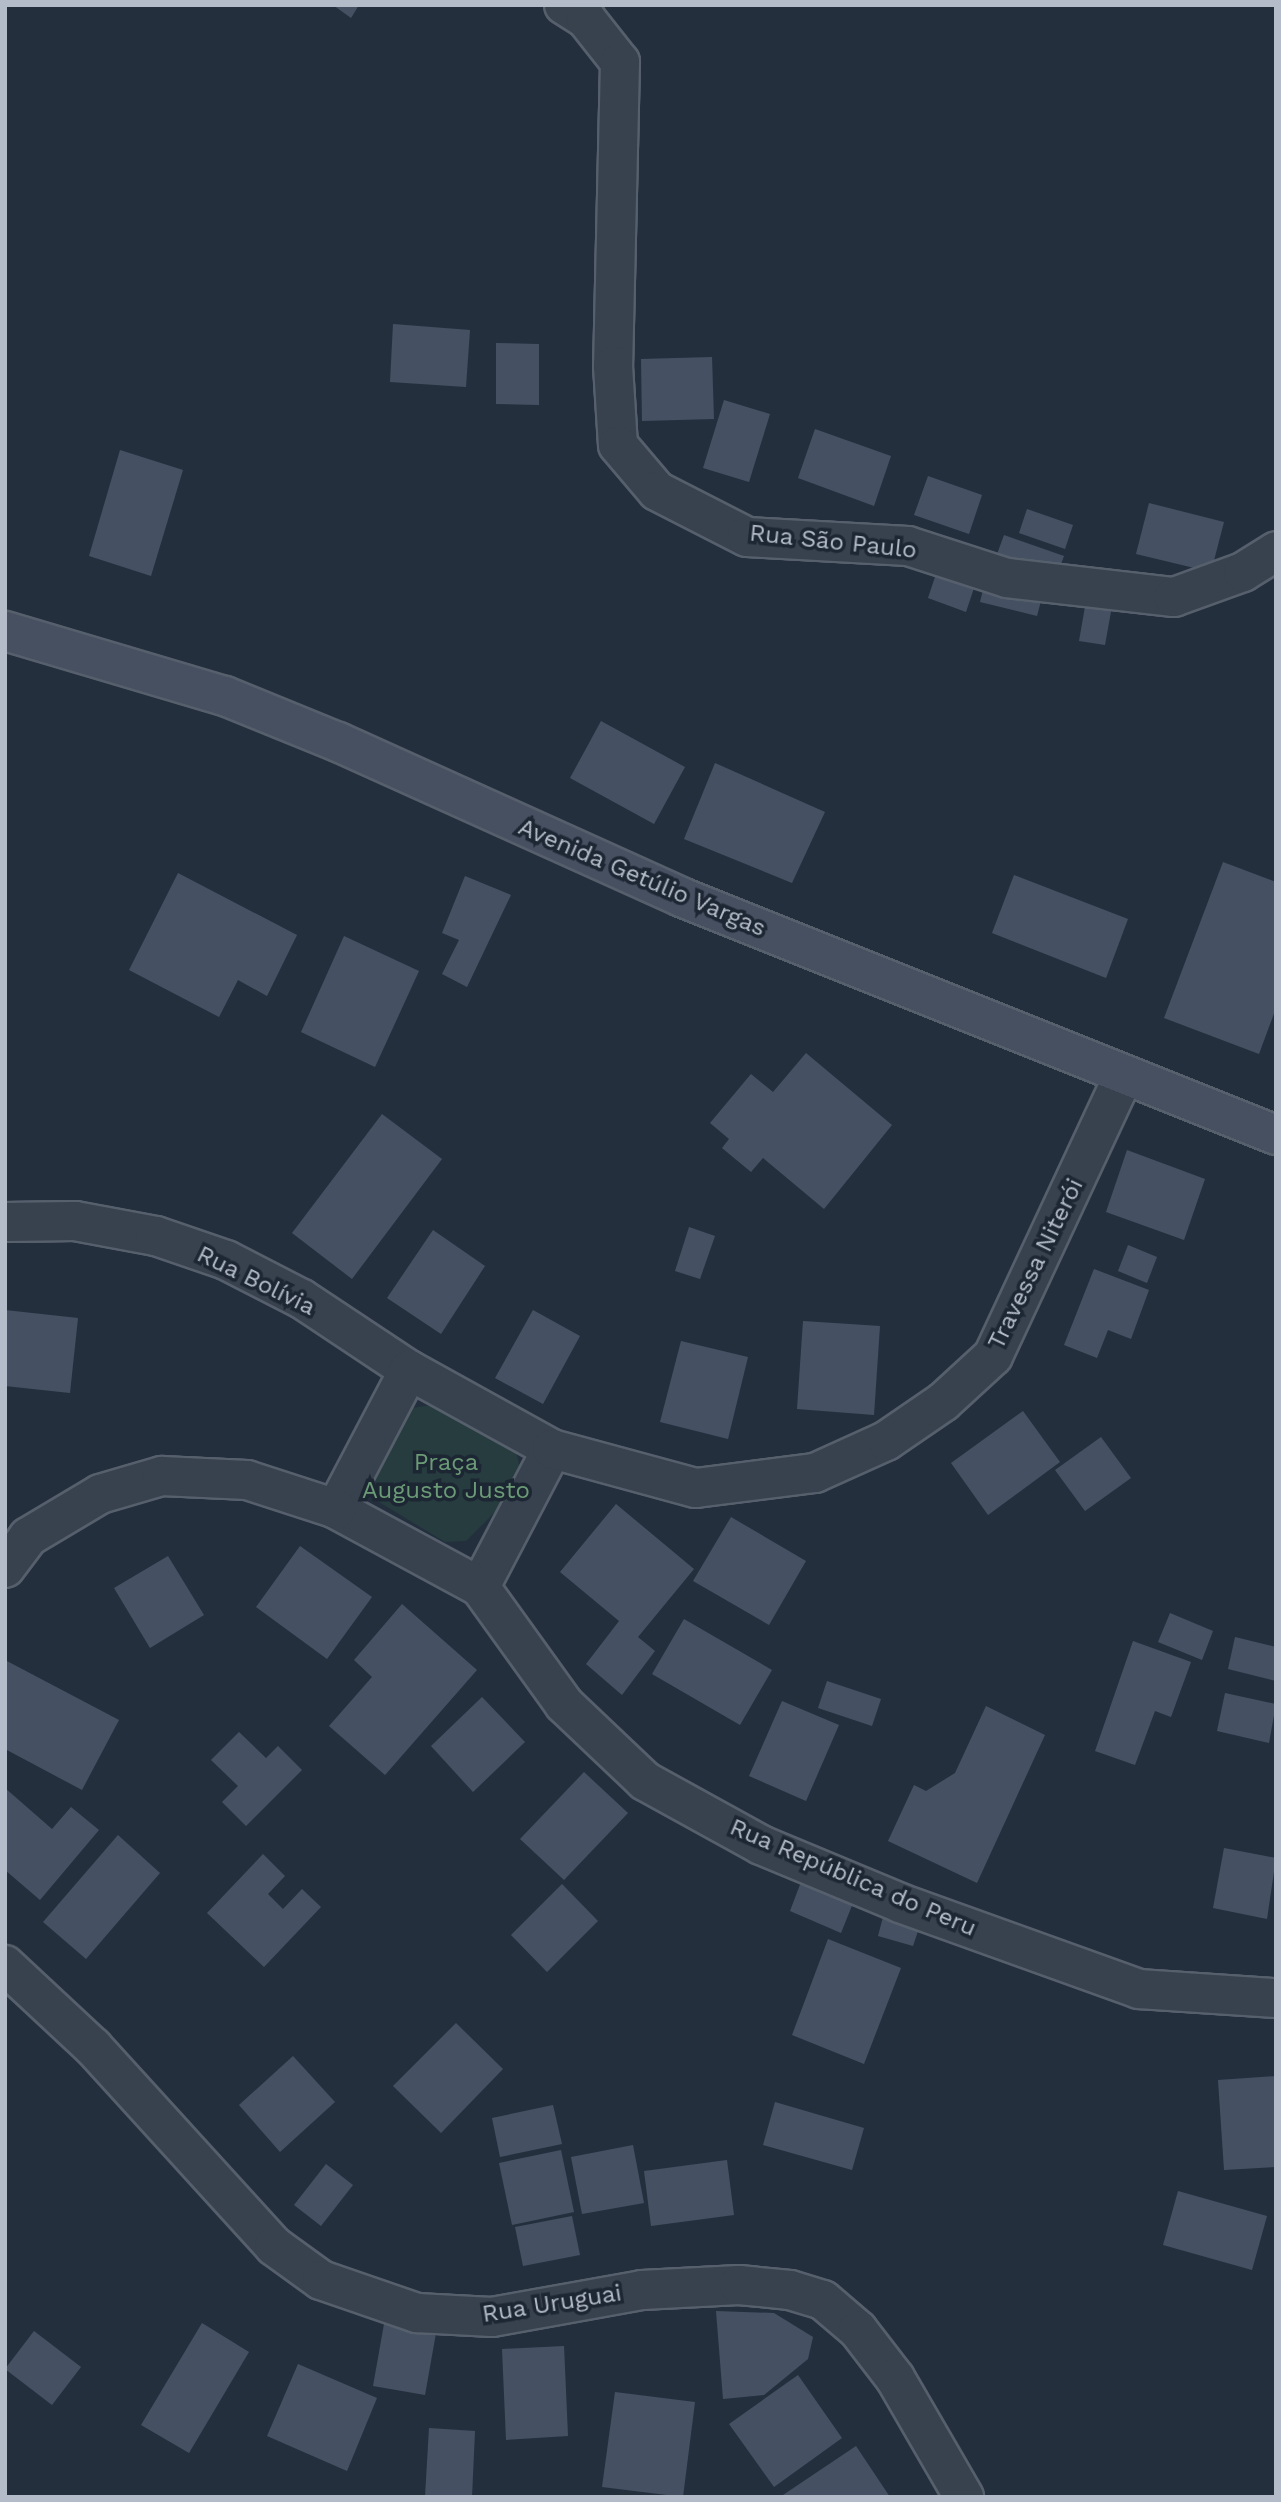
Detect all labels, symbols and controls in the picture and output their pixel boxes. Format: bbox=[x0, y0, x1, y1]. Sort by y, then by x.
street label: Rua São Paulo bbox=[748, 519, 918, 565]
street label: Avenida Getúlio Vargas bbox=[513, 813, 771, 943]
street label: Travessa Niterói bbox=[982, 1174, 1090, 1354]
street label: Rua Bolívia bbox=[192, 1240, 320, 1322]
park label: Praça Augusto Justo bbox=[362, 1449, 530, 1505]
street label: Rua República do Peru bbox=[725, 1813, 981, 1943]
street label: Rua Uruguai bbox=[480, 2279, 624, 2329]

